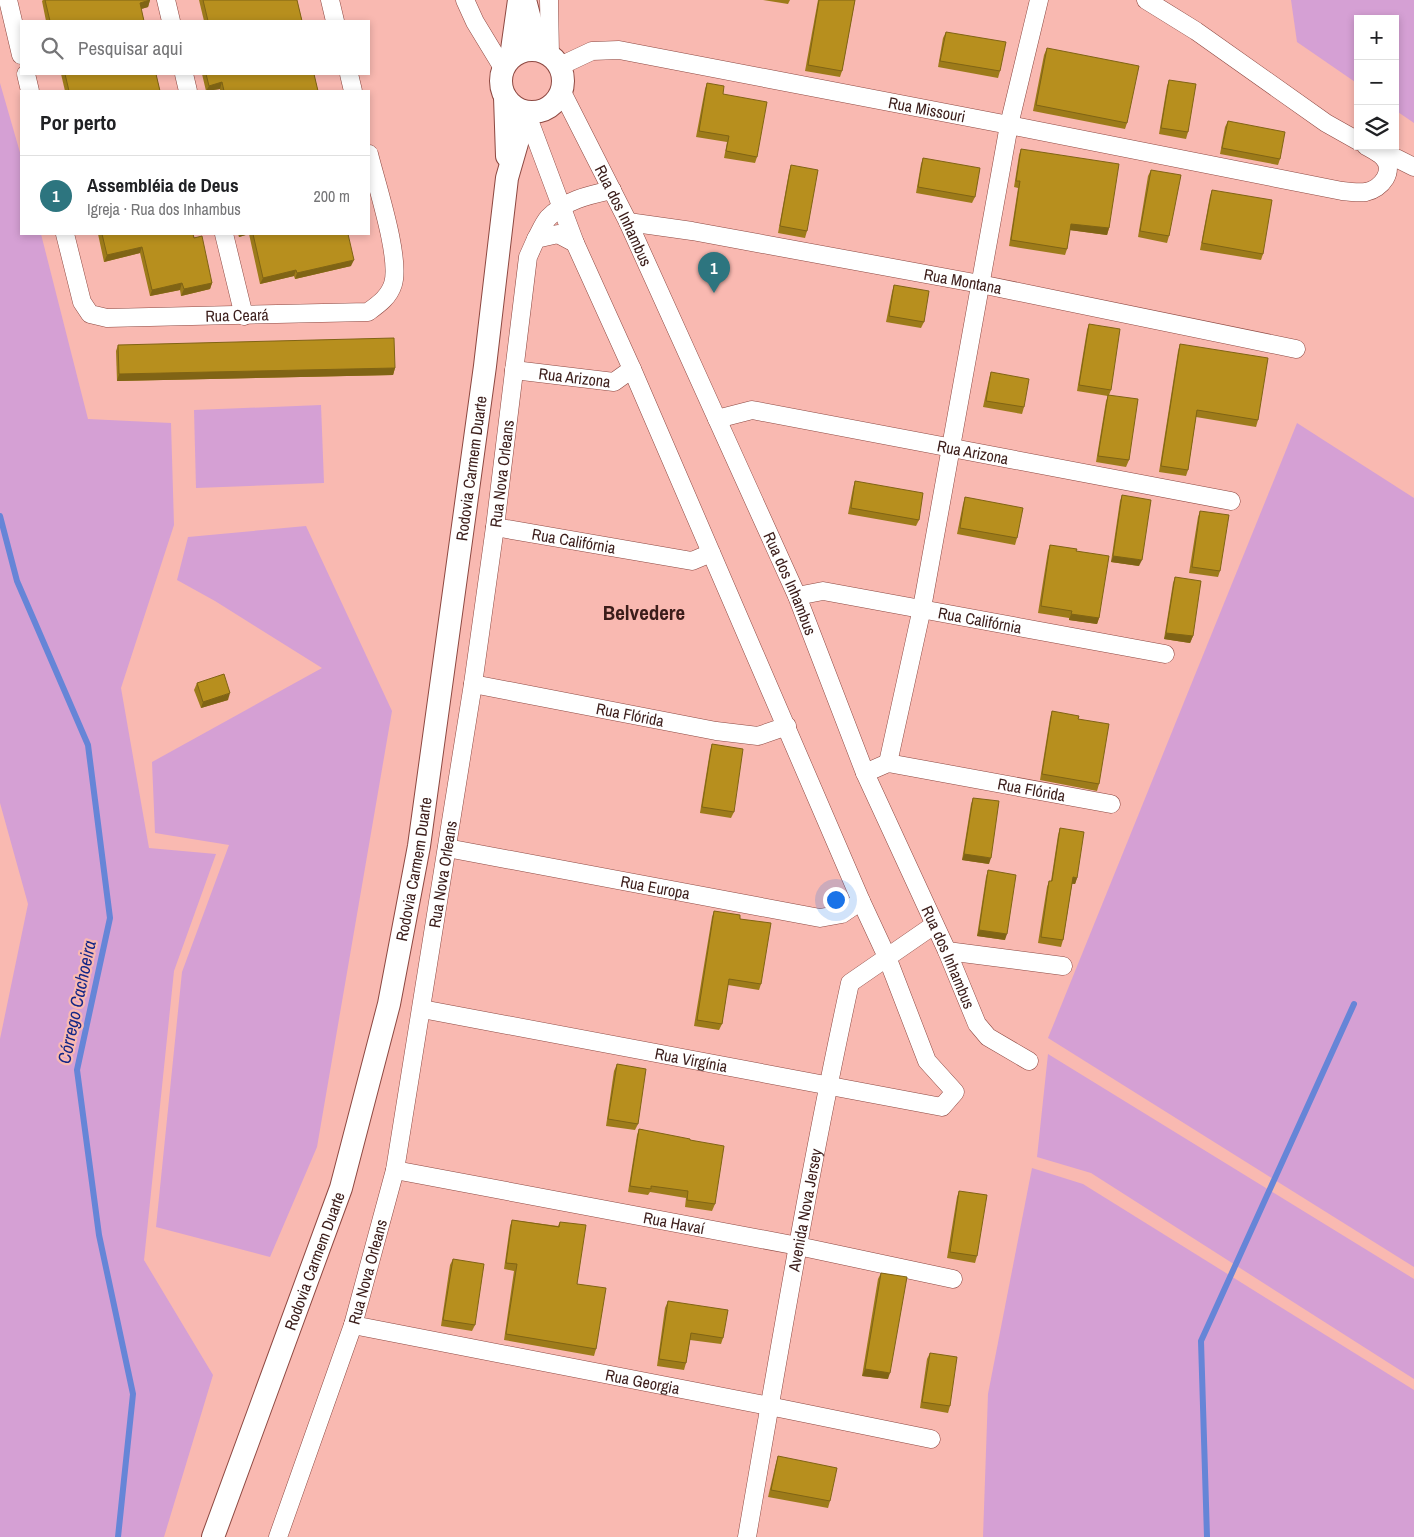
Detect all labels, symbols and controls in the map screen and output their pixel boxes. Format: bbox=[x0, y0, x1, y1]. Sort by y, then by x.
map controls bbox=[1354, 15, 1399, 150]
button: + bbox=[1354, 15, 1399, 60]
search box bbox=[20, 20, 370, 75]
icon: search bbox=[38, 34, 66, 62]
text: Pesquisar aqui bbox=[78, 35, 183, 61]
button: − bbox=[1354, 60, 1399, 105]
street label: Rua Missouri bbox=[887, 91, 967, 127]
button: layers bbox=[1354, 105, 1399, 150]
text: Por perto bbox=[40, 108, 117, 137]
street label: Rua dos Inhambus bbox=[590, 161, 658, 270]
text: Assembléia de Deus bbox=[87, 172, 239, 198]
text: 1 bbox=[52, 185, 60, 207]
text: 200 m bbox=[314, 185, 350, 207]
text: Igreja · Rua dos Inhambus bbox=[87, 198, 241, 220]
pin: 1 bbox=[698, 252, 730, 293]
street label: Rua Montana bbox=[922, 263, 1004, 299]
street label: Rua Ceará bbox=[205, 303, 270, 327]
street label: Rua Arizona bbox=[537, 362, 612, 393]
street label: Rodovia Carmem Duarte bbox=[450, 394, 492, 542]
street label: Rua Nova Orleans bbox=[484, 419, 519, 529]
street label: Rua Arizona bbox=[935, 434, 1011, 470]
street label: Rua Califórnia bbox=[530, 523, 618, 559]
street label: Rua dos Inhambus bbox=[758, 528, 822, 638]
district label: Belvedere bbox=[603, 598, 685, 627]
street label: Rua Califórnia bbox=[936, 601, 1024, 639]
street label: Rua Flórida bbox=[594, 697, 667, 732]
street label: Rua Flórida bbox=[996, 772, 1068, 807]
street label: Rodovia Carmem Duarte bbox=[390, 796, 437, 943]
street label: Rua Nova Orleans bbox=[423, 819, 462, 929]
street label: Rua Europa bbox=[619, 870, 693, 905]
your location bbox=[823, 887, 849, 913]
street label: Rua dos Inhambus bbox=[917, 902, 980, 1012]
water label: Córrego Cachoeira bbox=[51, 938, 102, 1066]
street label: Rua Virgínia bbox=[653, 1042, 730, 1077]
street label: Avenida Nova Jersey bbox=[782, 1146, 827, 1274]
street label: Rodovia Carmem Duarte bbox=[279, 1189, 350, 1333]
street label: Rua Havaí bbox=[642, 1206, 707, 1239]
street label: Rua Nova Orleans bbox=[343, 1217, 392, 1327]
street label: Rua Georgia bbox=[604, 1363, 682, 1399]

